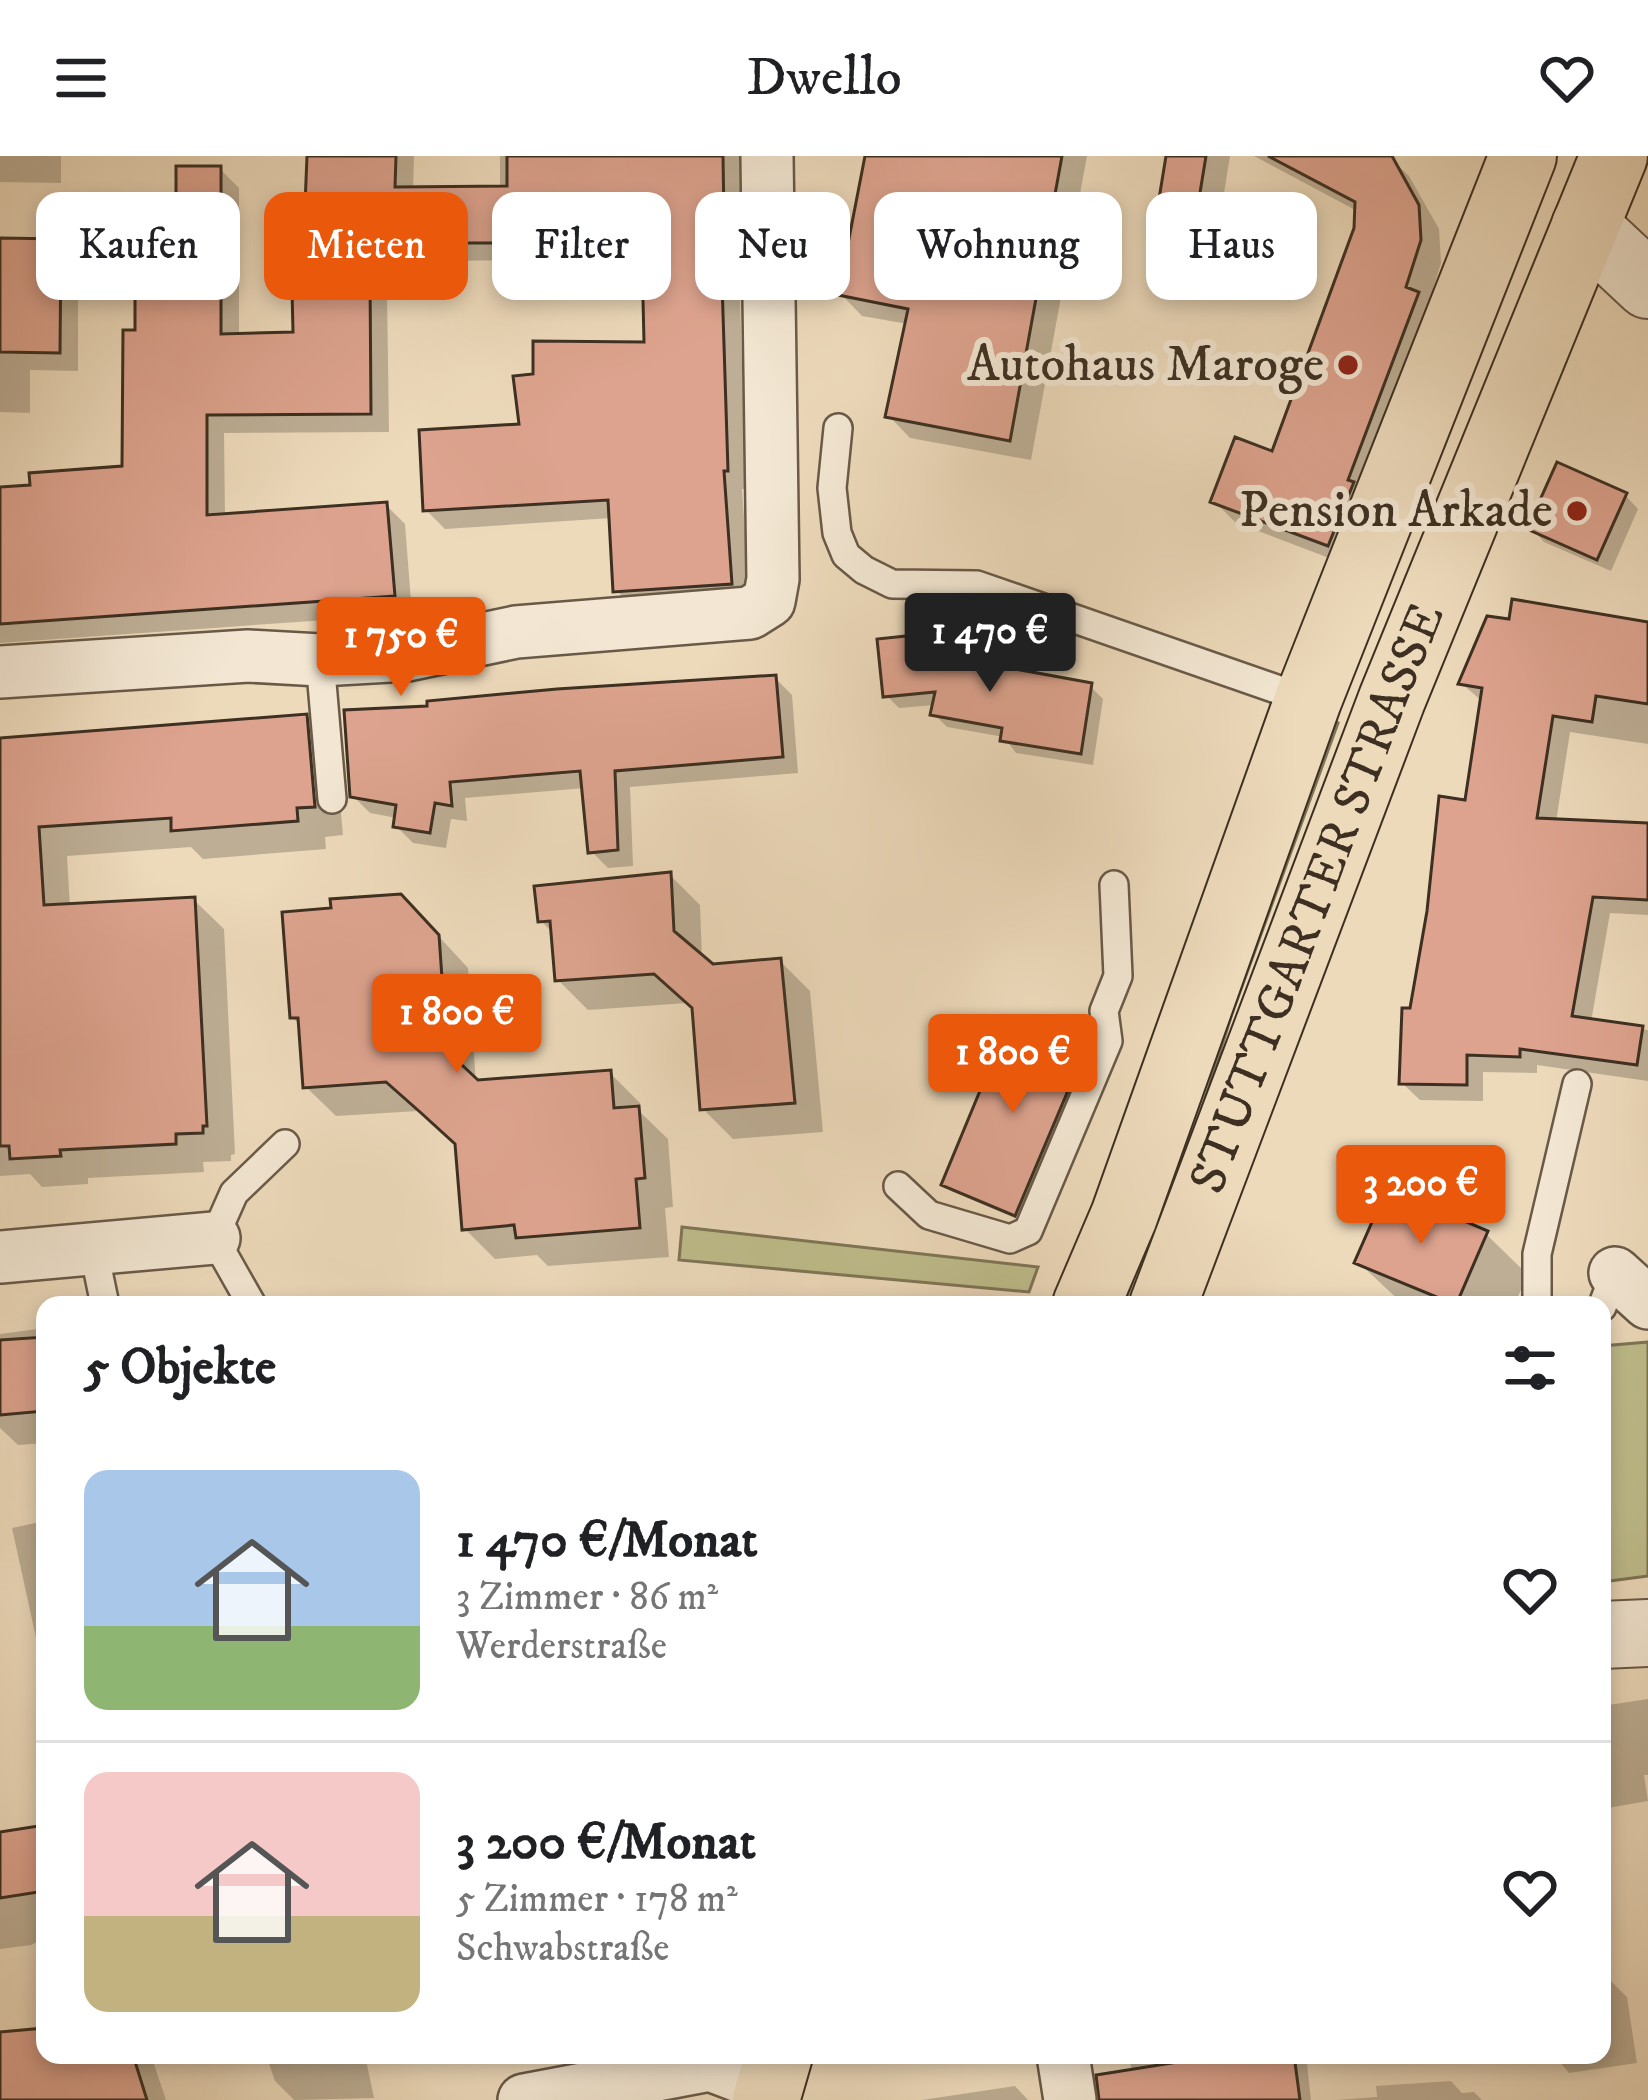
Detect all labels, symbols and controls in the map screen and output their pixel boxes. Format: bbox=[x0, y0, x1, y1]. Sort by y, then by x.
icon: menu bbox=[48, 45, 114, 111]
text: Dwello bbox=[746, 45, 902, 112]
icon: heart bbox=[1534, 45, 1600, 111]
chip: Kaufen bbox=[36, 192, 240, 300]
chip: Mieten bbox=[264, 192, 468, 300]
chip: Filter bbox=[492, 192, 671, 300]
chip: Neu bbox=[695, 192, 850, 300]
chip: Wohnung bbox=[874, 192, 1122, 300]
chip: Haus bbox=[1146, 192, 1317, 300]
place label: Autohaus Maroge bbox=[967, 333, 1324, 397]
marker: Autohaus Maroge bbox=[1335, 352, 1361, 378]
place label: Pension Arkade bbox=[1239, 479, 1553, 543]
marker: Pension Arkade bbox=[1564, 498, 1590, 524]
pin: 1 470 € bbox=[879, 593, 1101, 695]
street label: STUTTGARTER STRASSE bbox=[1176, 594, 1460, 1202]
pin: 1 750 € bbox=[290, 597, 512, 699]
text: 1 470 € bbox=[932, 607, 1048, 656]
text: 1 750 € bbox=[344, 611, 458, 660]
pin: 1 800 € bbox=[346, 974, 568, 1076]
text: 1 800 € bbox=[399, 988, 515, 1037]
pin: 1 800 € bbox=[902, 1014, 1124, 1116]
text: 1 800 € bbox=[955, 1028, 1071, 1077]
pin: 3 200 € bbox=[1310, 1145, 1532, 1247]
text: 3 200 € bbox=[1363, 1159, 1479, 1208]
icon: filters bbox=[1497, 1335, 1563, 1401]
text: 5 Objekte bbox=[84, 1336, 276, 1400]
text: 1 470 €/Monat bbox=[456, 1509, 758, 1573]
icon: home bbox=[180, 1518, 324, 1662]
icon: heart bbox=[1497, 1557, 1563, 1623]
text: 3 Zimmer · 86 m² bbox=[456, 1573, 718, 1622]
text: Werderstraße bbox=[456, 1622, 667, 1671]
text: 3 200 €/Monat bbox=[456, 1811, 756, 1875]
icon: home bbox=[180, 1820, 324, 1964]
icon: heart bbox=[1497, 1859, 1563, 1925]
text: 5 Zimmer · 178 m² bbox=[456, 1875, 738, 1924]
text: Schwabstraße bbox=[456, 1924, 670, 1973]

